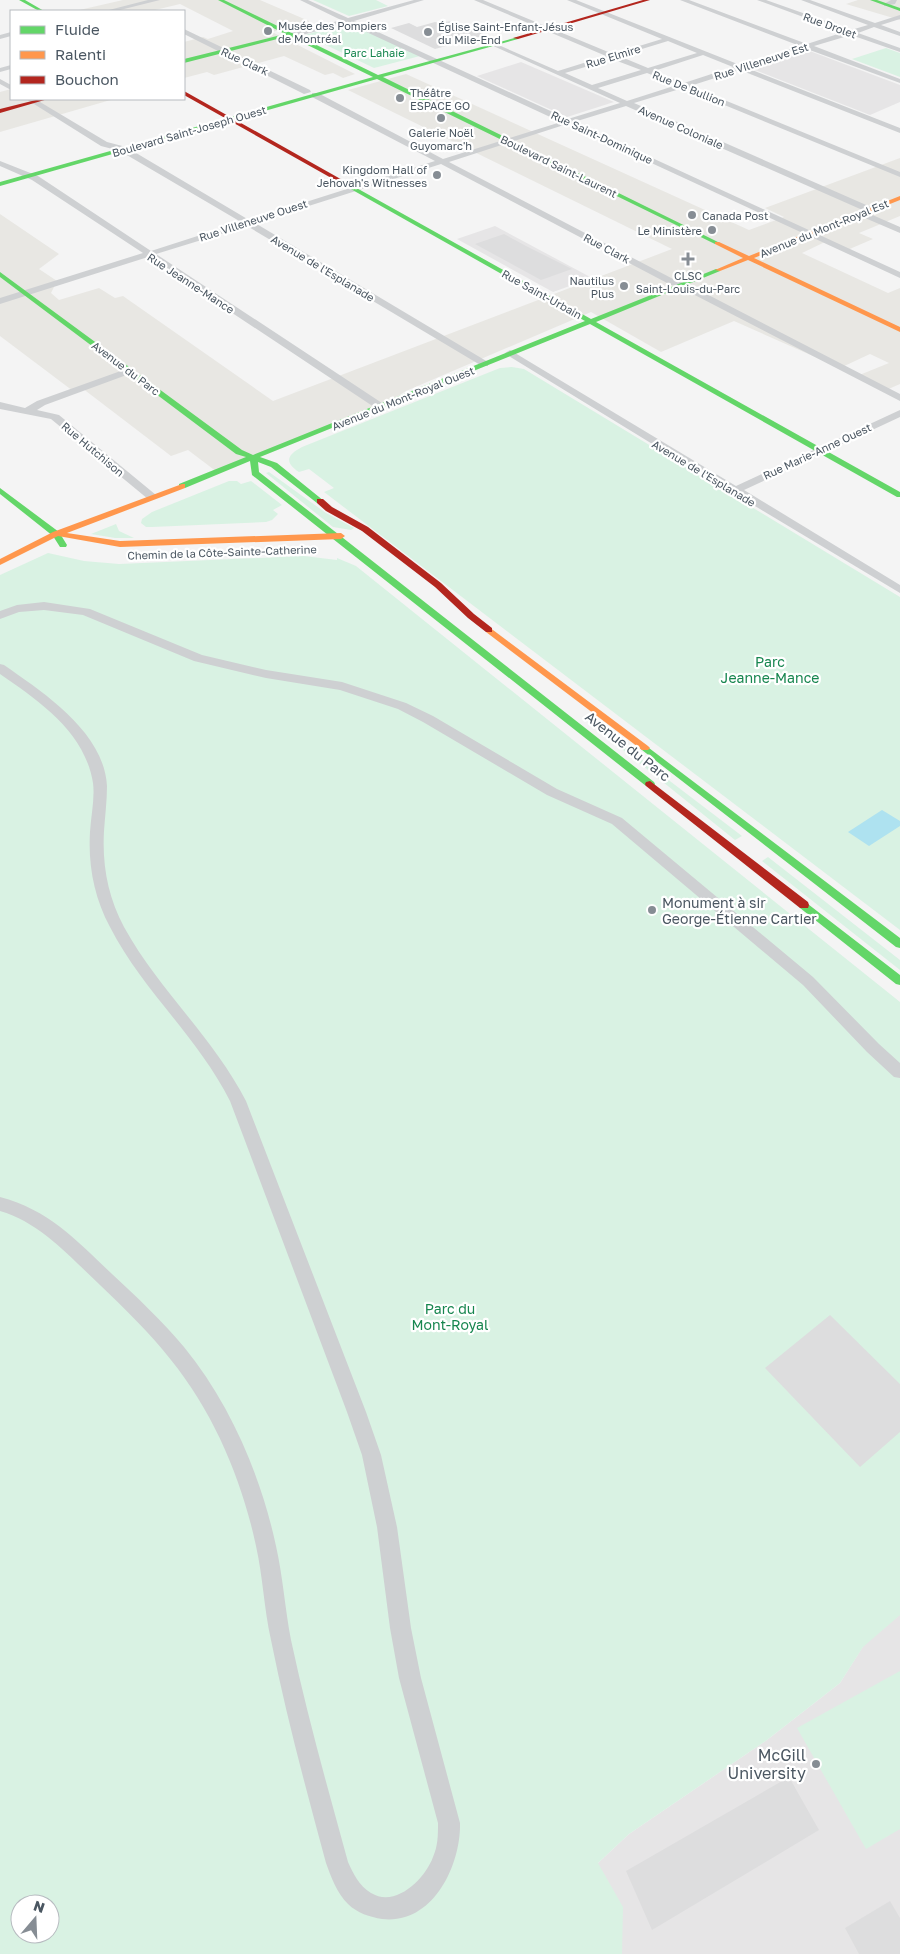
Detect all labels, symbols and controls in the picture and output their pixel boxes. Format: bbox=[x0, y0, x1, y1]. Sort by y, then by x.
street label: Rue Drolet bbox=[802, 9, 858, 41]
legend bbox=[10, 10, 185, 100]
place label: Musée des Pompiers de Montréal bbox=[278, 19, 387, 45]
text: Fluide bbox=[55, 20, 100, 38]
place label: Église Saint-Enfant-Jésus du Mile-End bbox=[438, 20, 573, 46]
marker: Musée des Pompiers de Montréal bbox=[262, 25, 274, 37]
marker: Église Saint-Enfant-Jésus du Mile-End bbox=[422, 26, 434, 38]
street label: Rue Villeneuve Est bbox=[712, 40, 810, 82]
street label: Rue Elmire bbox=[584, 42, 642, 70]
street label: Rue Clark bbox=[219, 44, 271, 78]
text: Ralenti bbox=[55, 45, 106, 63]
park label: Parc Lahaie bbox=[343, 46, 405, 59]
street label: Rue De Bullion bbox=[651, 68, 727, 108]
text: Bouchon bbox=[55, 70, 119, 88]
place label: Théâtre ESPACE GO bbox=[410, 86, 470, 112]
marker: Théâtre ESPACE GO bbox=[394, 92, 406, 104]
street label: Avenue Coloniale bbox=[637, 102, 725, 152]
street label: Boulevard Saint-Joseph Ouest bbox=[110, 103, 268, 159]
street label: Rue Saint-Dominique bbox=[549, 108, 655, 166]
marker: Galerie Noël Guyomarc'h bbox=[435, 112, 447, 124]
place label: Galerie Noël Guyomarc'h bbox=[409, 126, 474, 152]
street label: Boulevard Saint-Laurent bbox=[499, 132, 619, 200]
place label: Kingdom Hall of Jehovah's Witnesses bbox=[317, 163, 427, 189]
marker: Kingdom Hall of Jehovah's Witnesses bbox=[431, 169, 443, 181]
street label: Rue Villeneuve Ouest bbox=[197, 196, 309, 244]
street label: Avenue du Mont-Royal Est bbox=[758, 196, 890, 260]
marker: Canada Post bbox=[686, 209, 698, 221]
place label: Canada Post bbox=[702, 209, 768, 222]
place label: Le Ministère bbox=[637, 224, 702, 237]
marker: Le Ministère bbox=[706, 224, 718, 236]
street label: Rue Clark bbox=[582, 230, 632, 266]
street label: Avenue de l'Esplanade bbox=[269, 232, 377, 304]
street label: Rue Jeanne-Mance bbox=[145, 250, 237, 316]
marker: CLSC Saint-Louis-du-Parc bbox=[681, 252, 695, 266]
street label: Rue Saint-Urbain bbox=[500, 267, 584, 321]
place label: CLSC Saint-Louis-du-Parc bbox=[636, 269, 740, 295]
place label: Nautilus Plus bbox=[569, 274, 614, 300]
marker: Nautilus Plus bbox=[618, 280, 630, 292]
street label: Avenue du Parc bbox=[90, 338, 162, 398]
street label: Avenue du Mont-Royal Ouest bbox=[330, 363, 476, 433]
street label: Rue Hutchison bbox=[59, 419, 127, 479]
street label: Rue Marie-Anne Ouest bbox=[761, 420, 873, 482]
street label: Avenue de l'Esplanade bbox=[650, 437, 758, 509]
street label: Chemin de la Côte-Sainte-Catherine bbox=[127, 542, 317, 562]
park label: Parc Jeanne-Mance bbox=[721, 653, 819, 686]
street label: Avenue du Parc bbox=[582, 707, 674, 785]
place label: Monument à sir George-Étienne Cartier bbox=[662, 894, 817, 927]
marker: Monument à sir George-Étienne Cartier bbox=[646, 904, 658, 916]
park label: Parc du Mont-Royal bbox=[412, 1300, 488, 1333]
place label: McGill University bbox=[728, 1745, 806, 1783]
marker: McGill University bbox=[810, 1758, 822, 1770]
north arrow bbox=[10, 1894, 60, 1944]
text: N bbox=[32, 1896, 47, 1916]

